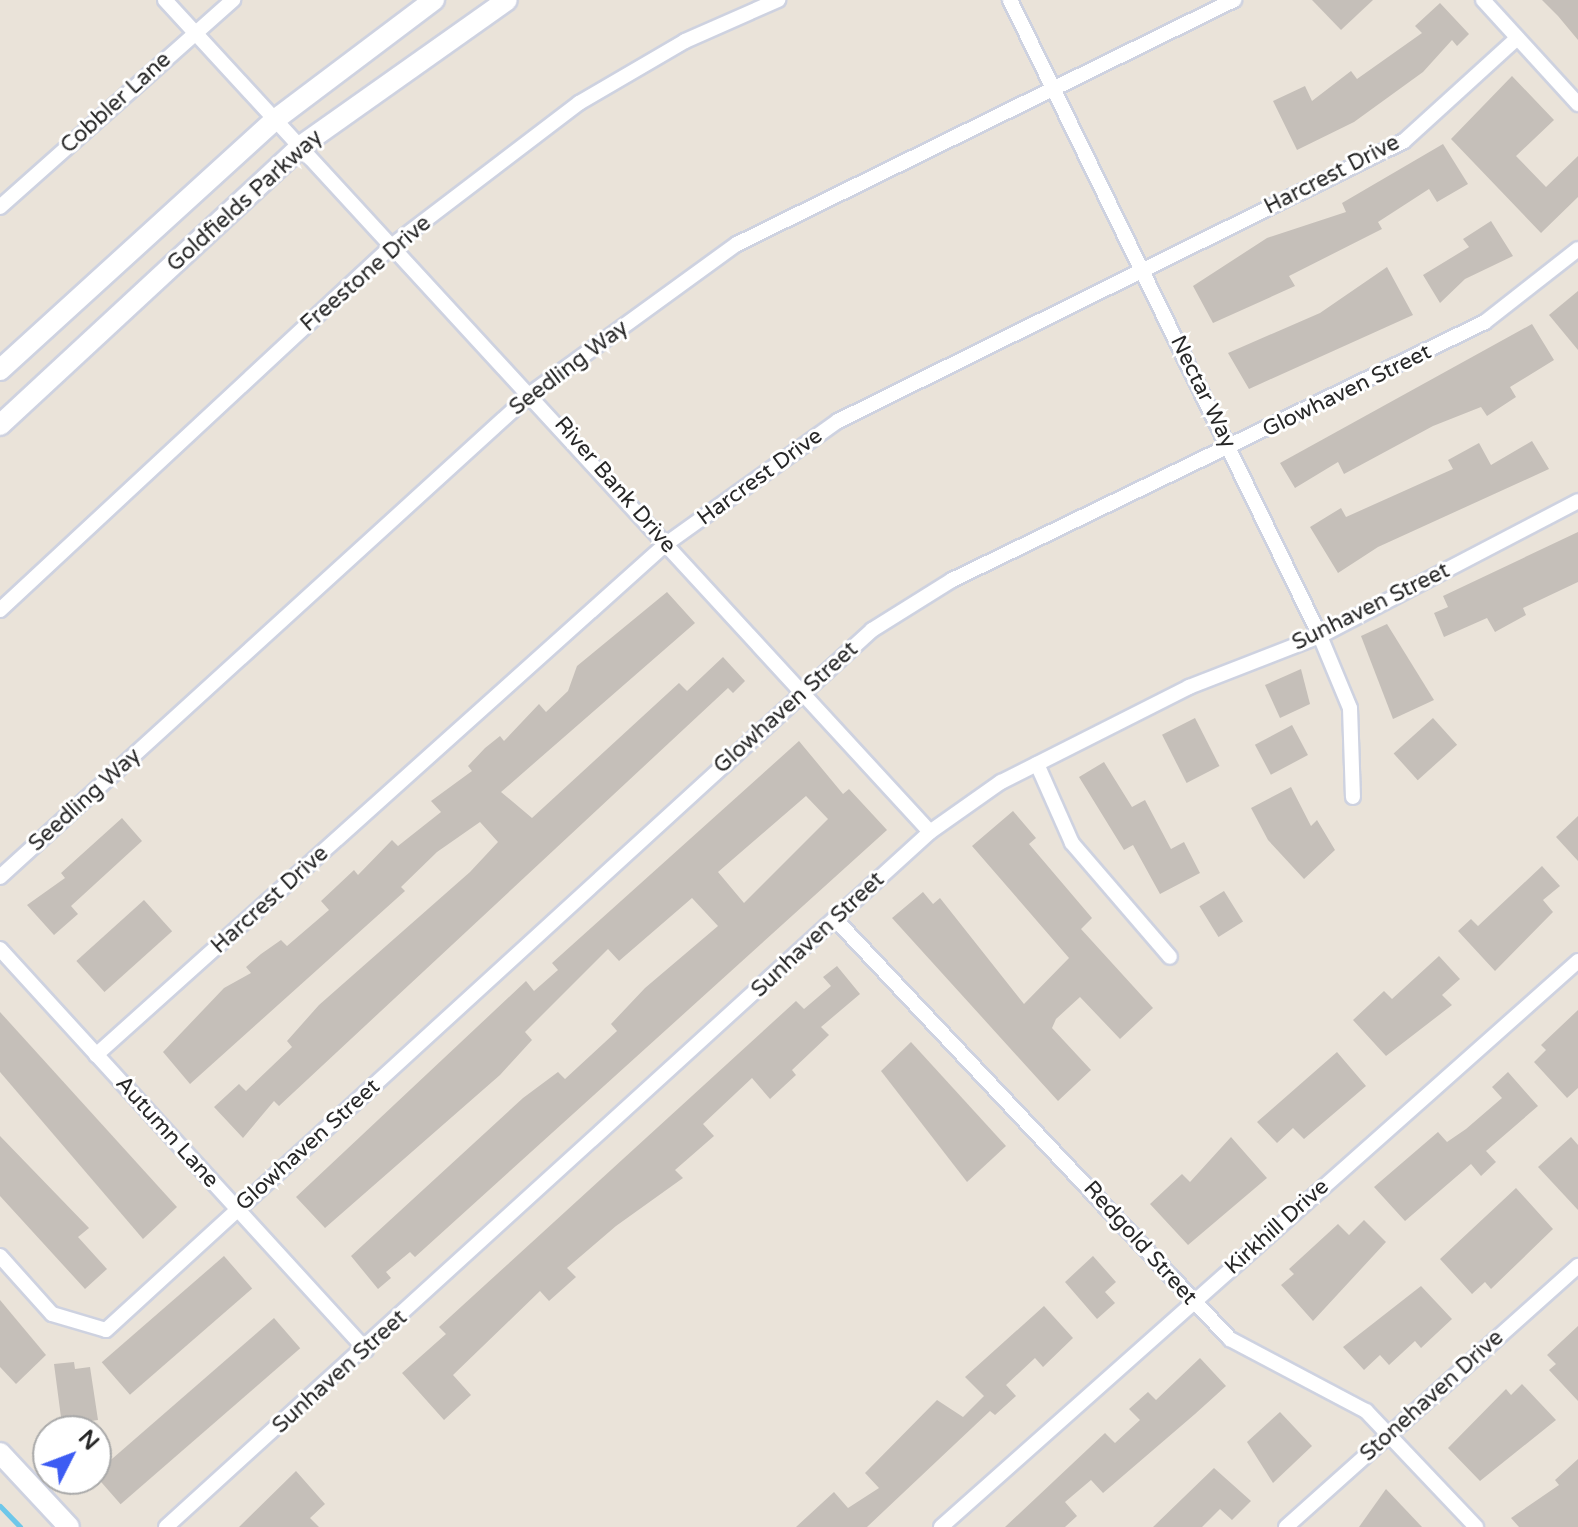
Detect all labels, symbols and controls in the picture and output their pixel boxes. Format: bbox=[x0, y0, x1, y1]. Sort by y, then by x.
street label: Cobbler Lane bbox=[56, 47, 176, 159]
street label: Goldfields Parkway bbox=[162, 124, 328, 278]
street label: Harcrest Drive bbox=[1260, 130, 1404, 220]
street label: Freestone Drive bbox=[296, 210, 436, 338]
street label: Seedling Way bbox=[504, 315, 634, 421]
street label: Nectar Way bbox=[1164, 331, 1242, 453]
street label: Glowhaven Street bbox=[1258, 339, 1436, 443]
street label: River Bank Drive bbox=[549, 411, 681, 559]
street label: Harcrest Drive bbox=[692, 423, 828, 531]
street label: Sunhaven Street bbox=[1288, 558, 1454, 656]
street label: Glowhaven Street bbox=[709, 637, 863, 779]
street label: Seedling Way bbox=[24, 743, 146, 857]
street label: Harcrest Drive bbox=[206, 841, 334, 959]
street label: Sunhaven Street bbox=[746, 867, 890, 1003]
street label: Autumn Lane bbox=[110, 1071, 224, 1193]
street label: Glowhaven Street bbox=[231, 1074, 385, 1216]
street label: Kirkhill Drive bbox=[1220, 1174, 1334, 1280]
street label: Redgold Street bbox=[1078, 1176, 1202, 1310]
street label: Sunhaven Street bbox=[267, 1305, 413, 1439]
street label: Stonehaven Drive bbox=[1355, 1325, 1509, 1467]
north arrow bbox=[32, 1415, 112, 1495]
text: N bbox=[73, 1425, 104, 1456]

